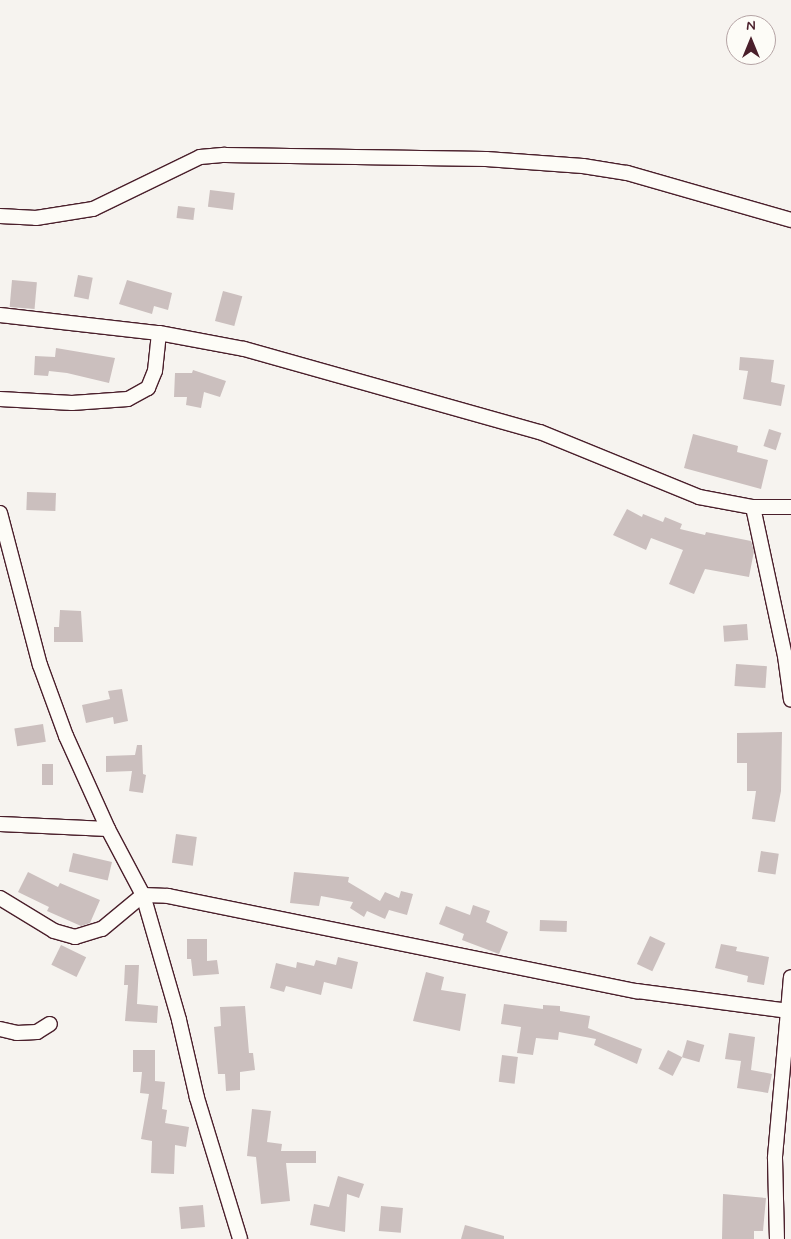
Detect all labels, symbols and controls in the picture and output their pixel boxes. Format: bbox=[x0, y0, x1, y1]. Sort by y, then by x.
north arrow bbox=[726, 15, 776, 65]
text: N bbox=[746, 17, 756, 35]

